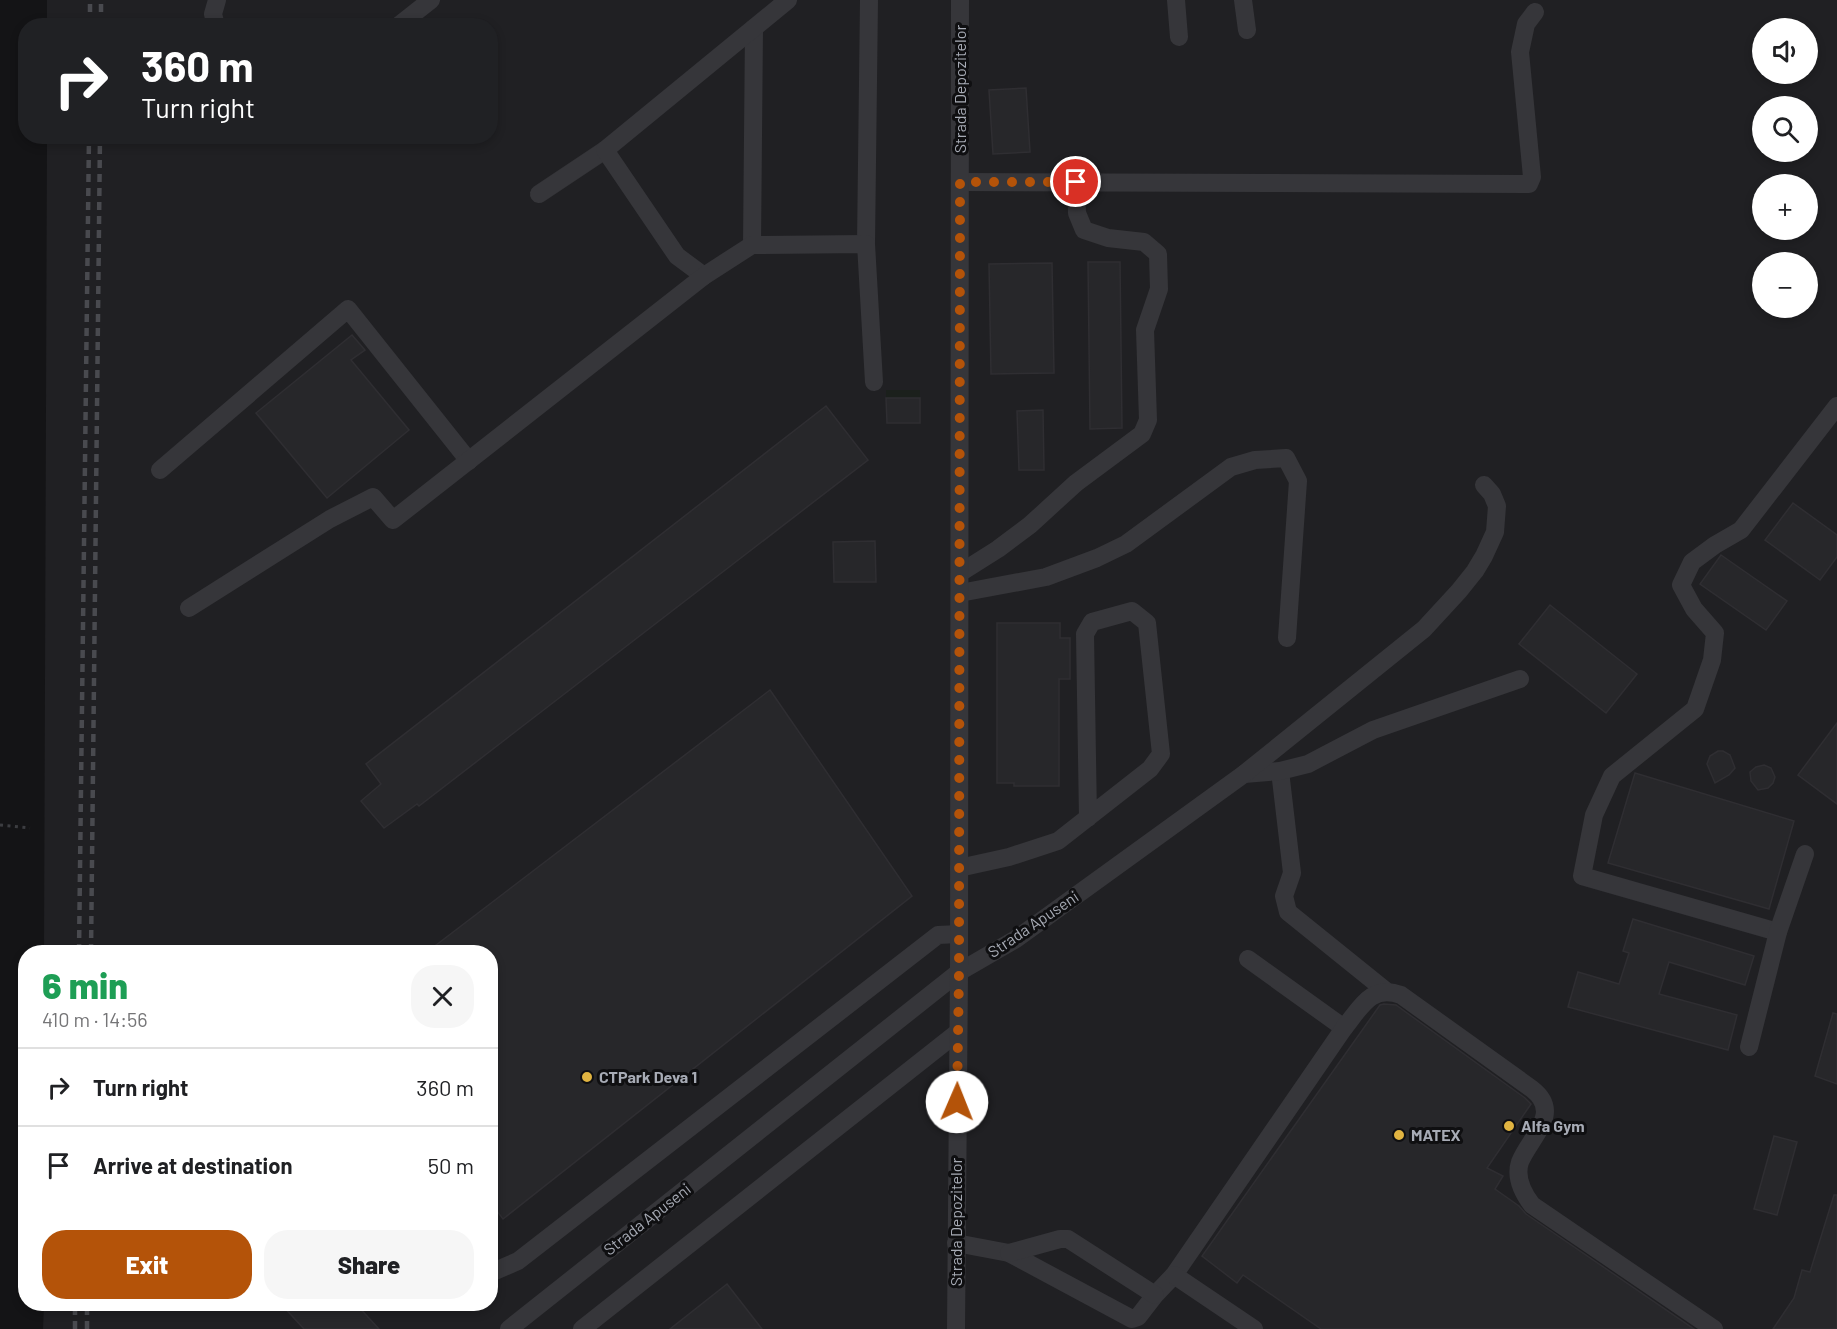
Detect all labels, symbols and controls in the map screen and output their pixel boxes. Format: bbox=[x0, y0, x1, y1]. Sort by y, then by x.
map controls bbox=[1752, 18, 1818, 318]
button: sound bbox=[1752, 18, 1818, 84]
street label: Strada Depozitelor bbox=[950, 25, 969, 153]
text: 360 m bbox=[141, 40, 254, 90]
icon: right bbox=[42, 42, 120, 120]
text: Turn right bbox=[141, 91, 255, 123]
button: search bbox=[1752, 96, 1818, 162]
pin bbox=[1050, 156, 1101, 207]
icon: arrive bbox=[1059, 165, 1092, 198]
button: + bbox=[1752, 174, 1818, 240]
button: − bbox=[1752, 252, 1818, 318]
street label: Strada Apuseni bbox=[984, 886, 1082, 961]
text: 6 min bbox=[42, 963, 128, 1006]
button: close bbox=[411, 965, 474, 1028]
text: 410 m · 14:56 bbox=[42, 1007, 148, 1031]
place label: CTPark Deva 1 bbox=[599, 1067, 697, 1086]
marker: CTPark Deva 1 bbox=[580, 1070, 594, 1084]
position arrow bbox=[925, 1070, 989, 1134]
icon: right bbox=[42, 1071, 75, 1104]
text: Turn right bbox=[93, 1074, 188, 1100]
text: 360 m bbox=[416, 1074, 474, 1100]
place label: Alfa Gym bbox=[1521, 1116, 1585, 1135]
marker: Alfa Gym bbox=[1502, 1119, 1516, 1133]
place label: MATEX bbox=[1411, 1125, 1461, 1144]
marker: MATEX bbox=[1392, 1128, 1406, 1142]
icon: arrive bbox=[42, 1149, 75, 1182]
text: Arrive at destination bbox=[93, 1152, 292, 1178]
text: 50 m bbox=[428, 1152, 474, 1178]
street label: Strada Depozitelor bbox=[946, 1158, 965, 1286]
street label: Strada Apuseni bbox=[599, 1179, 694, 1259]
button: Exit bbox=[42, 1230, 252, 1299]
button: Share bbox=[264, 1230, 474, 1299]

